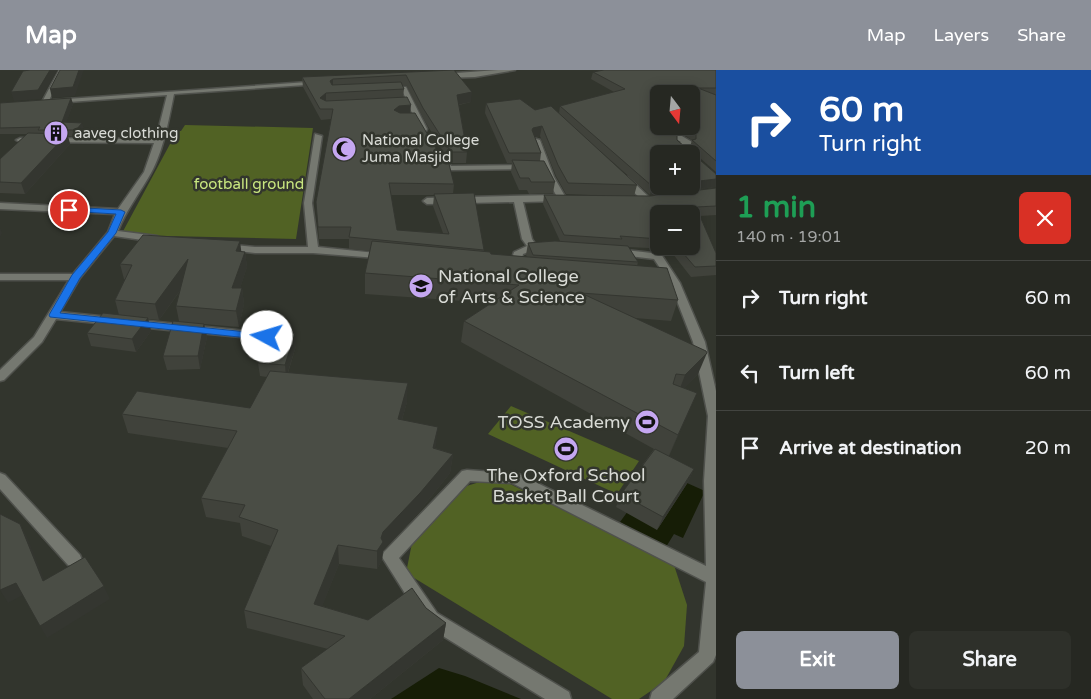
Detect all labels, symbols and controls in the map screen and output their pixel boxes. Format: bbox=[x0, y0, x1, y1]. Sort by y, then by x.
text: Map bbox=[25, 21, 77, 50]
text: Map bbox=[867, 24, 906, 46]
text: Layers bbox=[934, 24, 989, 46]
text: Share bbox=[1017, 24, 1066, 46]
north arrow bbox=[650, 85, 700, 135]
map controls bbox=[650, 85, 700, 255]
text: 60 m bbox=[819, 89, 904, 131]
icon: right bbox=[736, 90, 801, 155]
building icon: aaveg clothing bbox=[43, 120, 69, 146]
place label: aaveg clothing bbox=[74, 124, 178, 142]
place label: National College Juma Masjid bbox=[362, 131, 479, 166]
text: Turn right bbox=[819, 131, 921, 157]
mosque icon: National College Juma Masjid bbox=[331, 136, 357, 162]
button: + bbox=[650, 145, 700, 195]
park label: football ground bbox=[194, 175, 304, 193]
pin bbox=[48, 189, 90, 231]
text: 1 min bbox=[736, 189, 816, 226]
button: close bbox=[1019, 192, 1071, 244]
icon: arrive bbox=[55, 196, 83, 224]
button: − bbox=[650, 205, 700, 255]
text: 140 m · 19:01 bbox=[736, 227, 842, 247]
place label: National College of Arts & Science bbox=[438, 265, 585, 308]
school or university icon: National College of Arts & Science bbox=[408, 273, 434, 299]
icon: right bbox=[736, 284, 764, 312]
text: Turn right bbox=[779, 287, 867, 309]
text: 60 m bbox=[1025, 287, 1071, 309]
position arrow bbox=[240, 310, 292, 362]
icon: left bbox=[736, 359, 764, 387]
text: Turn left bbox=[779, 362, 855, 384]
text: 60 m bbox=[1025, 362, 1071, 384]
sports icon: TOSS Academy bbox=[634, 409, 660, 435]
place label: TOSS Academy bbox=[498, 411, 630, 433]
icon: arrive bbox=[736, 434, 764, 462]
sports icon: The Oxford School Basket Ball Court bbox=[553, 436, 579, 462]
text: Arrive at destination bbox=[779, 437, 962, 459]
text: 20 m bbox=[1025, 437, 1071, 459]
place label: The Oxford School Basket Ball Court bbox=[486, 464, 646, 507]
button: Exit bbox=[736, 631, 899, 689]
button: Share bbox=[909, 631, 1071, 689]

